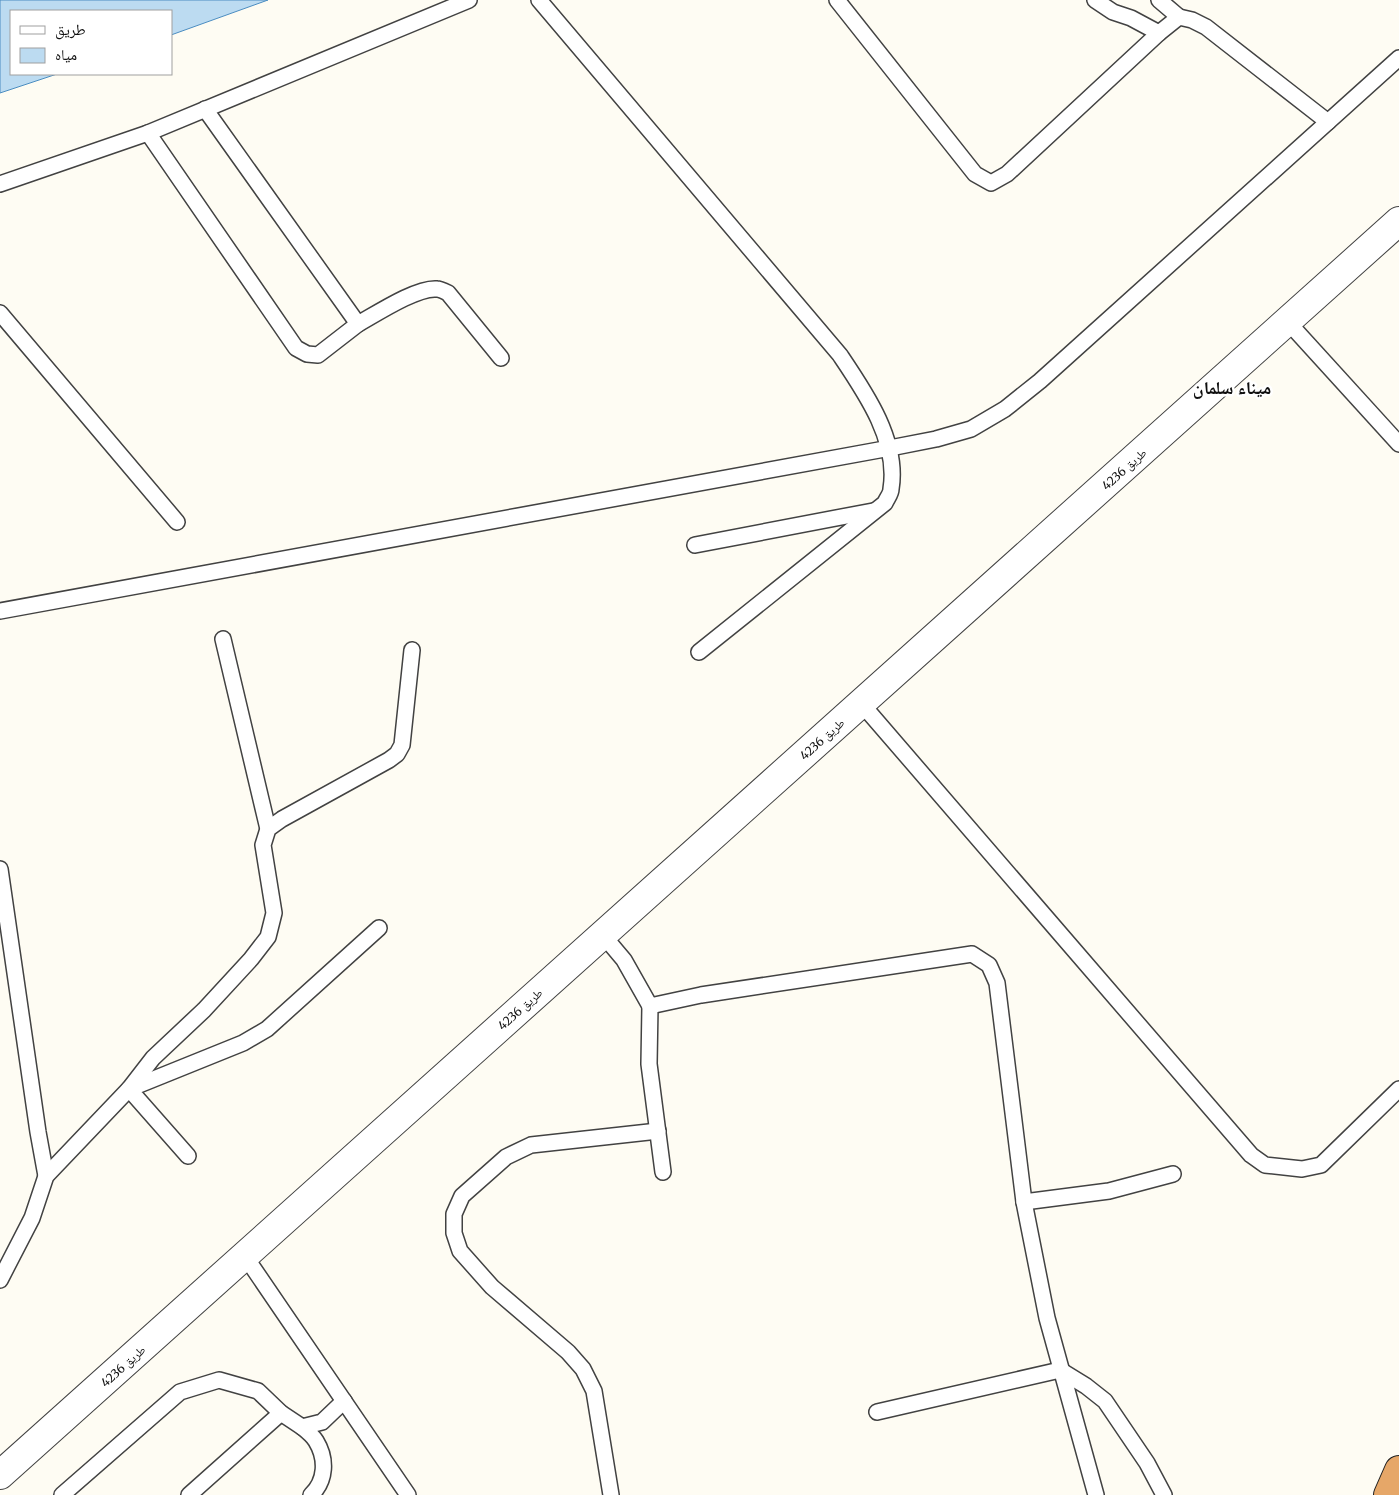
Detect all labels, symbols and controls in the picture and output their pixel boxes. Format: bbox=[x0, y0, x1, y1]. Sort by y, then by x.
legend bbox=[10, 10, 172, 75]
text: طريق bbox=[55, 20, 86, 40]
text: مياه bbox=[55, 45, 77, 64]
district label: ميناء سلمان bbox=[1193, 376, 1271, 399]
street label: طريق 4236 bbox=[1099, 445, 1150, 493]
street label: طريق 4236 bbox=[797, 715, 848, 763]
street label: طريق 4236 bbox=[495, 985, 546, 1033]
street label: طريق 4236 bbox=[98, 1342, 149, 1390]

